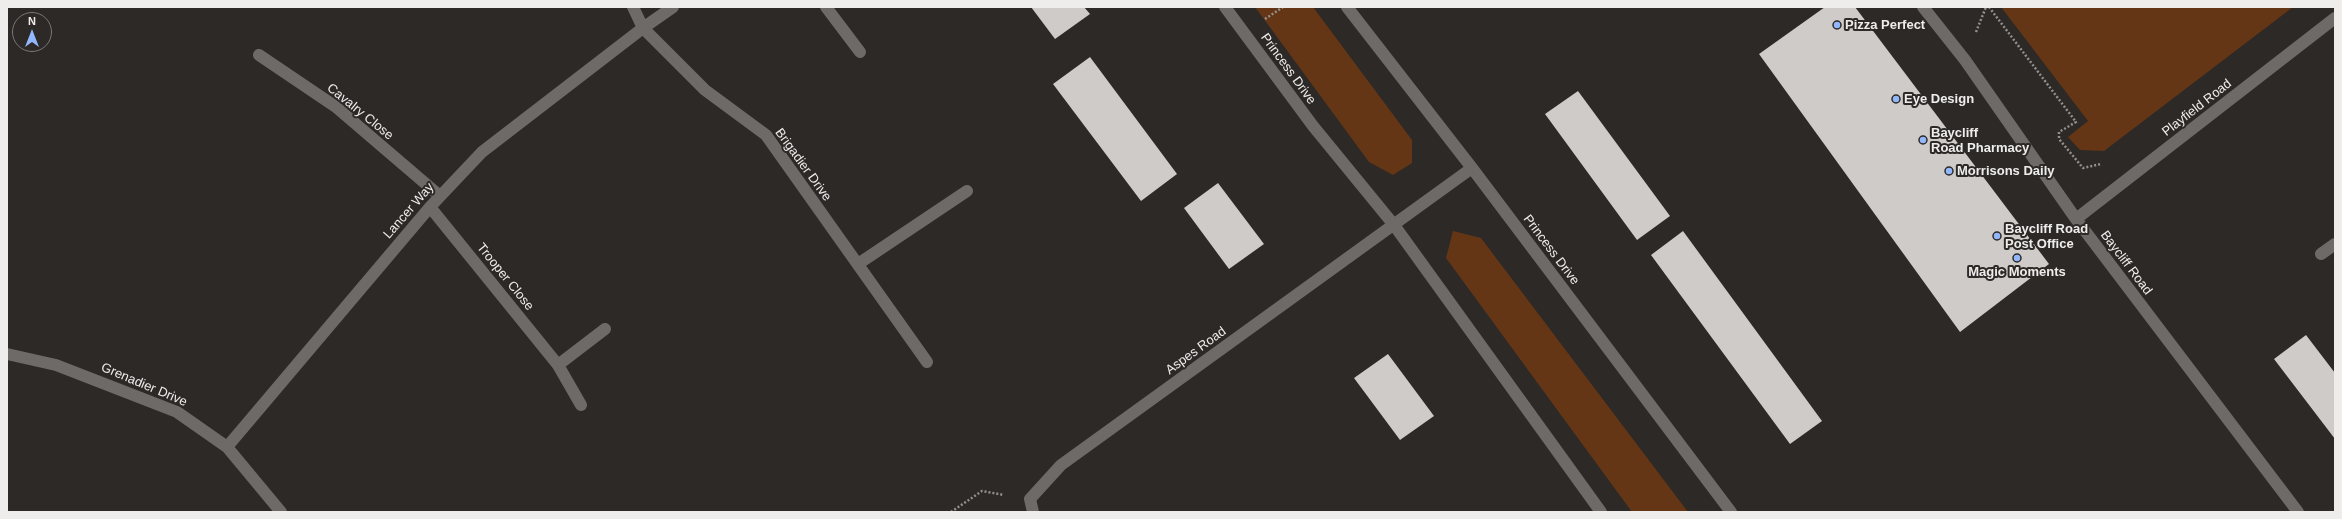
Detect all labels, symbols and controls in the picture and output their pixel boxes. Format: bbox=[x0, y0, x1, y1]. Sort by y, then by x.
north arrow bbox=[12, 12, 52, 52]
text: N bbox=[28, 15, 36, 27]
place label: Pizza Perfect bbox=[1845, 17, 1925, 33]
marker: Pizza Perfect bbox=[1832, 20, 1842, 30]
street label: Princess Drive bbox=[1257, 31, 1319, 107]
street label: Playfield Road bbox=[2159, 76, 2235, 140]
street label: Cavalry Close bbox=[324, 80, 396, 144]
place label: Eye Design bbox=[1904, 91, 1974, 107]
marker: Eye Design bbox=[1891, 94, 1901, 104]
place label: Baycliff Road Pharmacy bbox=[1931, 125, 2029, 156]
street label: Brigadier Drive bbox=[771, 126, 835, 204]
marker: Baycliff Road Pharmacy bbox=[1918, 135, 1928, 145]
place label: Morrisons Daily bbox=[1957, 163, 2055, 179]
marker: Morrisons Daily bbox=[1944, 166, 1954, 176]
street label: Lancer Way bbox=[381, 180, 437, 242]
street label: Princess Drive bbox=[1520, 212, 1582, 288]
place label: Baycliff Road Post Office bbox=[2005, 221, 2088, 252]
street label: Baycliff Road bbox=[2097, 228, 2155, 298]
marker: Baycliff Road Post Office bbox=[1992, 231, 2002, 241]
street label: Trooper Close bbox=[473, 240, 537, 314]
marker: Magic Moments bbox=[2012, 253, 2022, 263]
place label: Magic Moments bbox=[1968, 264, 2066, 280]
street label: Aspes Road bbox=[1163, 324, 1229, 378]
street label: Grenadier Drive bbox=[99, 360, 189, 410]

